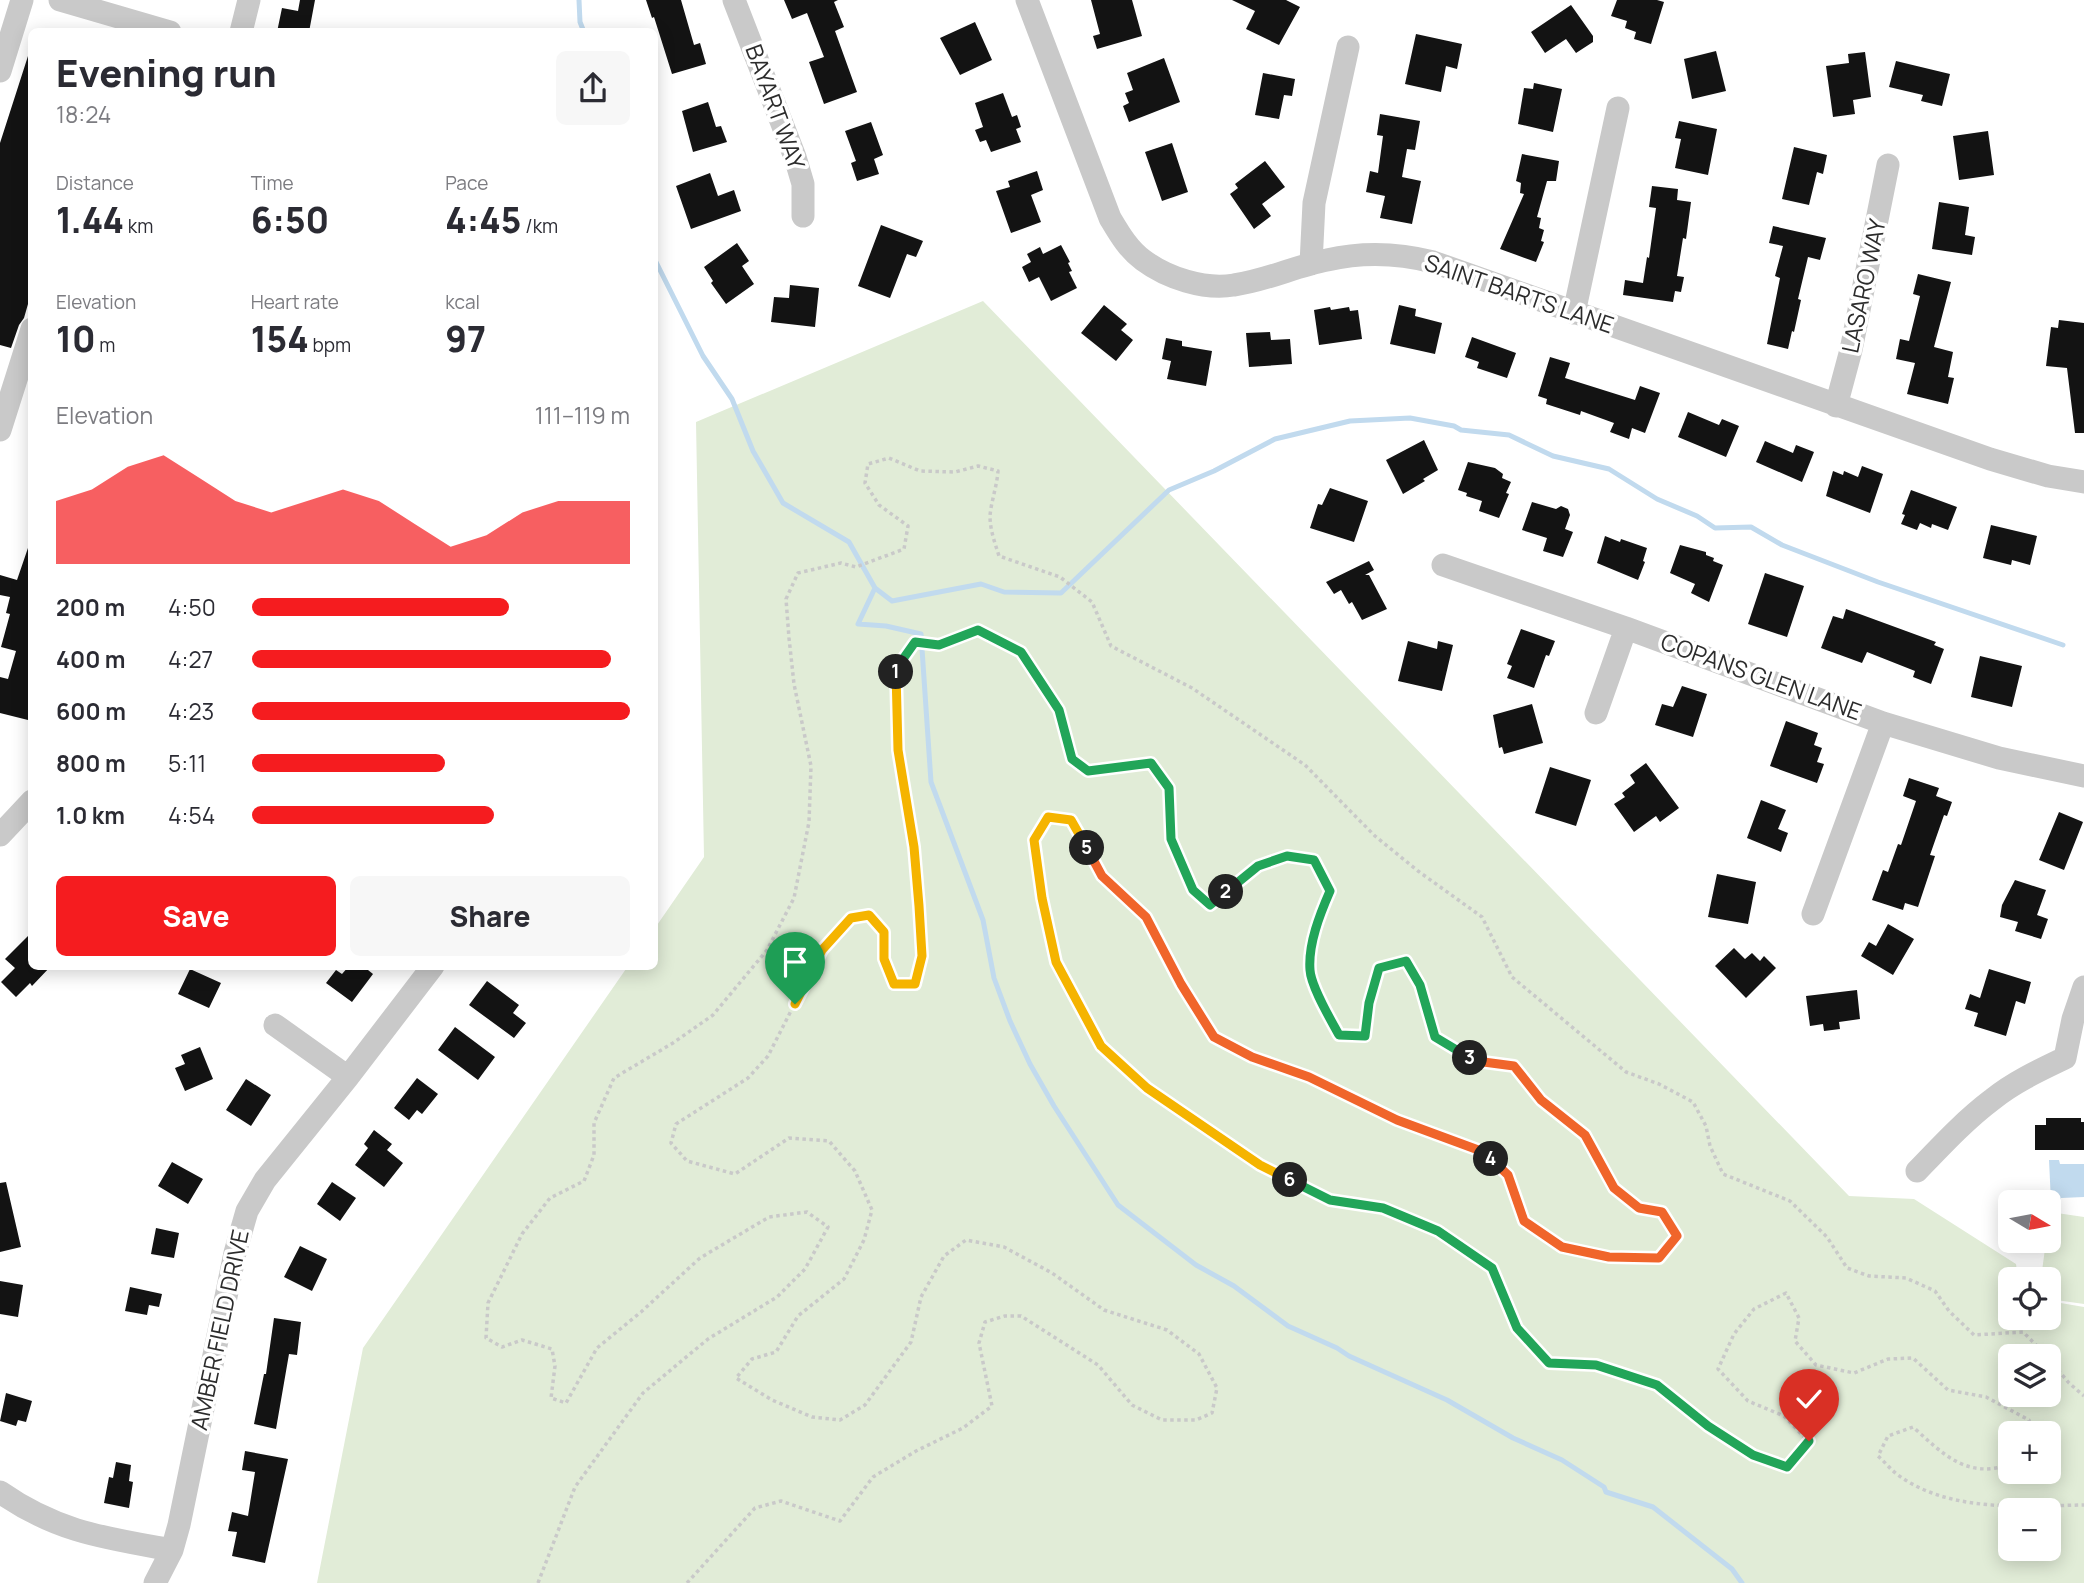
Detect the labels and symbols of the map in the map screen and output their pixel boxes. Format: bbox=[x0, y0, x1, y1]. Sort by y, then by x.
street label: BAYART WAY bbox=[738, 40, 813, 174]
street label: LASARO WAY bbox=[1833, 216, 1893, 356]
street label: SAINT BARTS LANE bbox=[1420, 246, 1618, 340]
street label: COPANS GLEN LANE bbox=[1656, 625, 1866, 727]
pin: 1 bbox=[878, 654, 914, 690]
pin: 5 bbox=[1070, 830, 1104, 866]
pin: 2 bbox=[1208, 874, 1244, 910]
pin bbox=[765, 932, 825, 1004]
pin: 3 bbox=[1452, 1040, 1488, 1076]
pin: 4 bbox=[1474, 1142, 1508, 1176]
pin: 6 bbox=[1272, 1162, 1308, 1198]
north arrow bbox=[1998, 1190, 2062, 1253]
street label: AMBER FIELD DRIVE bbox=[182, 1227, 256, 1433]
pin bbox=[1779, 1369, 1839, 1441]

